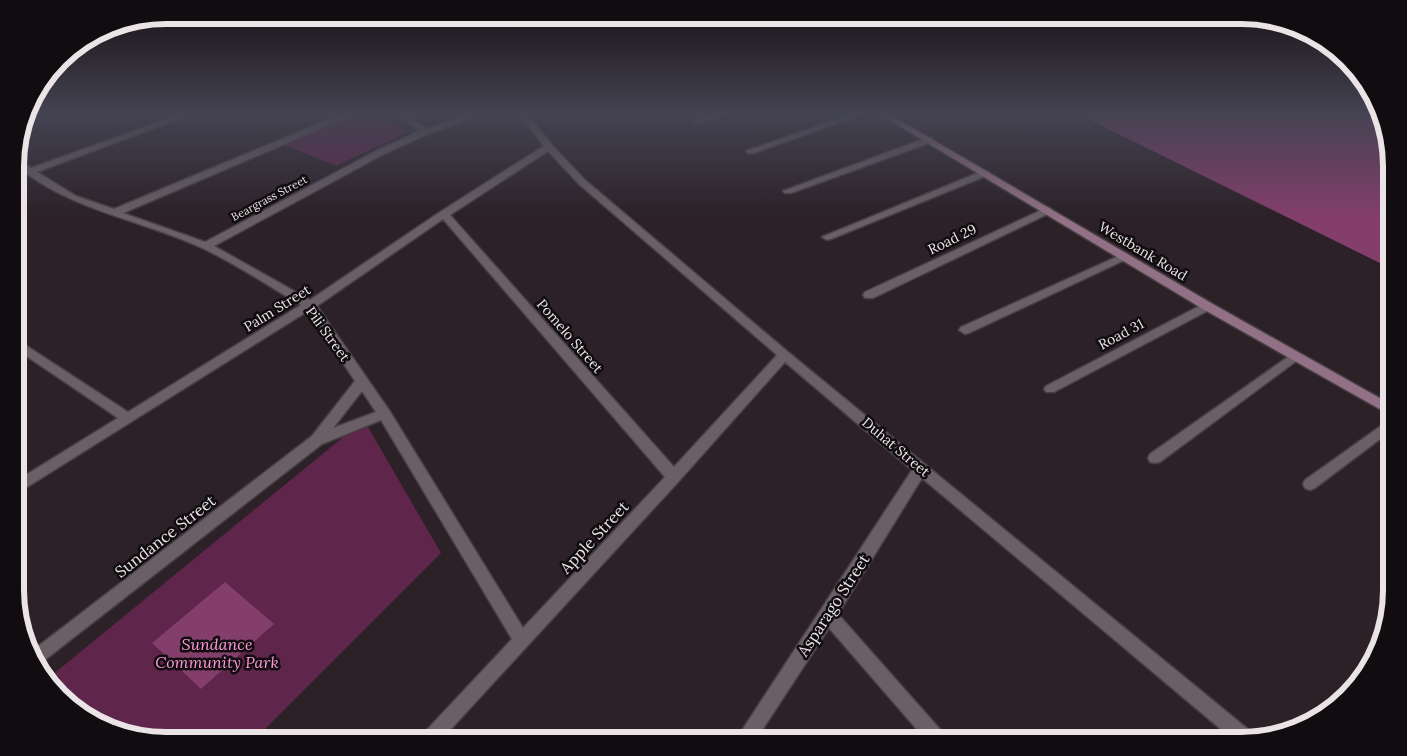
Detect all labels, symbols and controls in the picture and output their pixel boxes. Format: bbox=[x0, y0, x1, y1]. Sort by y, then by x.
street label: Beargrass Street bbox=[229, 172, 310, 224]
street label: Westbank Road bbox=[1095, 217, 1191, 285]
street label: Road 29 bbox=[925, 220, 979, 258]
street label: Palm Street bbox=[240, 280, 314, 336]
street label: Pomelo Street bbox=[533, 295, 607, 377]
street label: Pili Street bbox=[302, 303, 354, 365]
street label: Road 31 bbox=[1095, 315, 1147, 353]
street label: Duhat Street bbox=[858, 413, 934, 481]
street label: Sundance Street bbox=[111, 490, 220, 582]
street label: Apple Street bbox=[555, 496, 633, 578]
street label: Asparago Street bbox=[792, 549, 874, 661]
park label: Sundance Community Park bbox=[155, 634, 279, 672]

